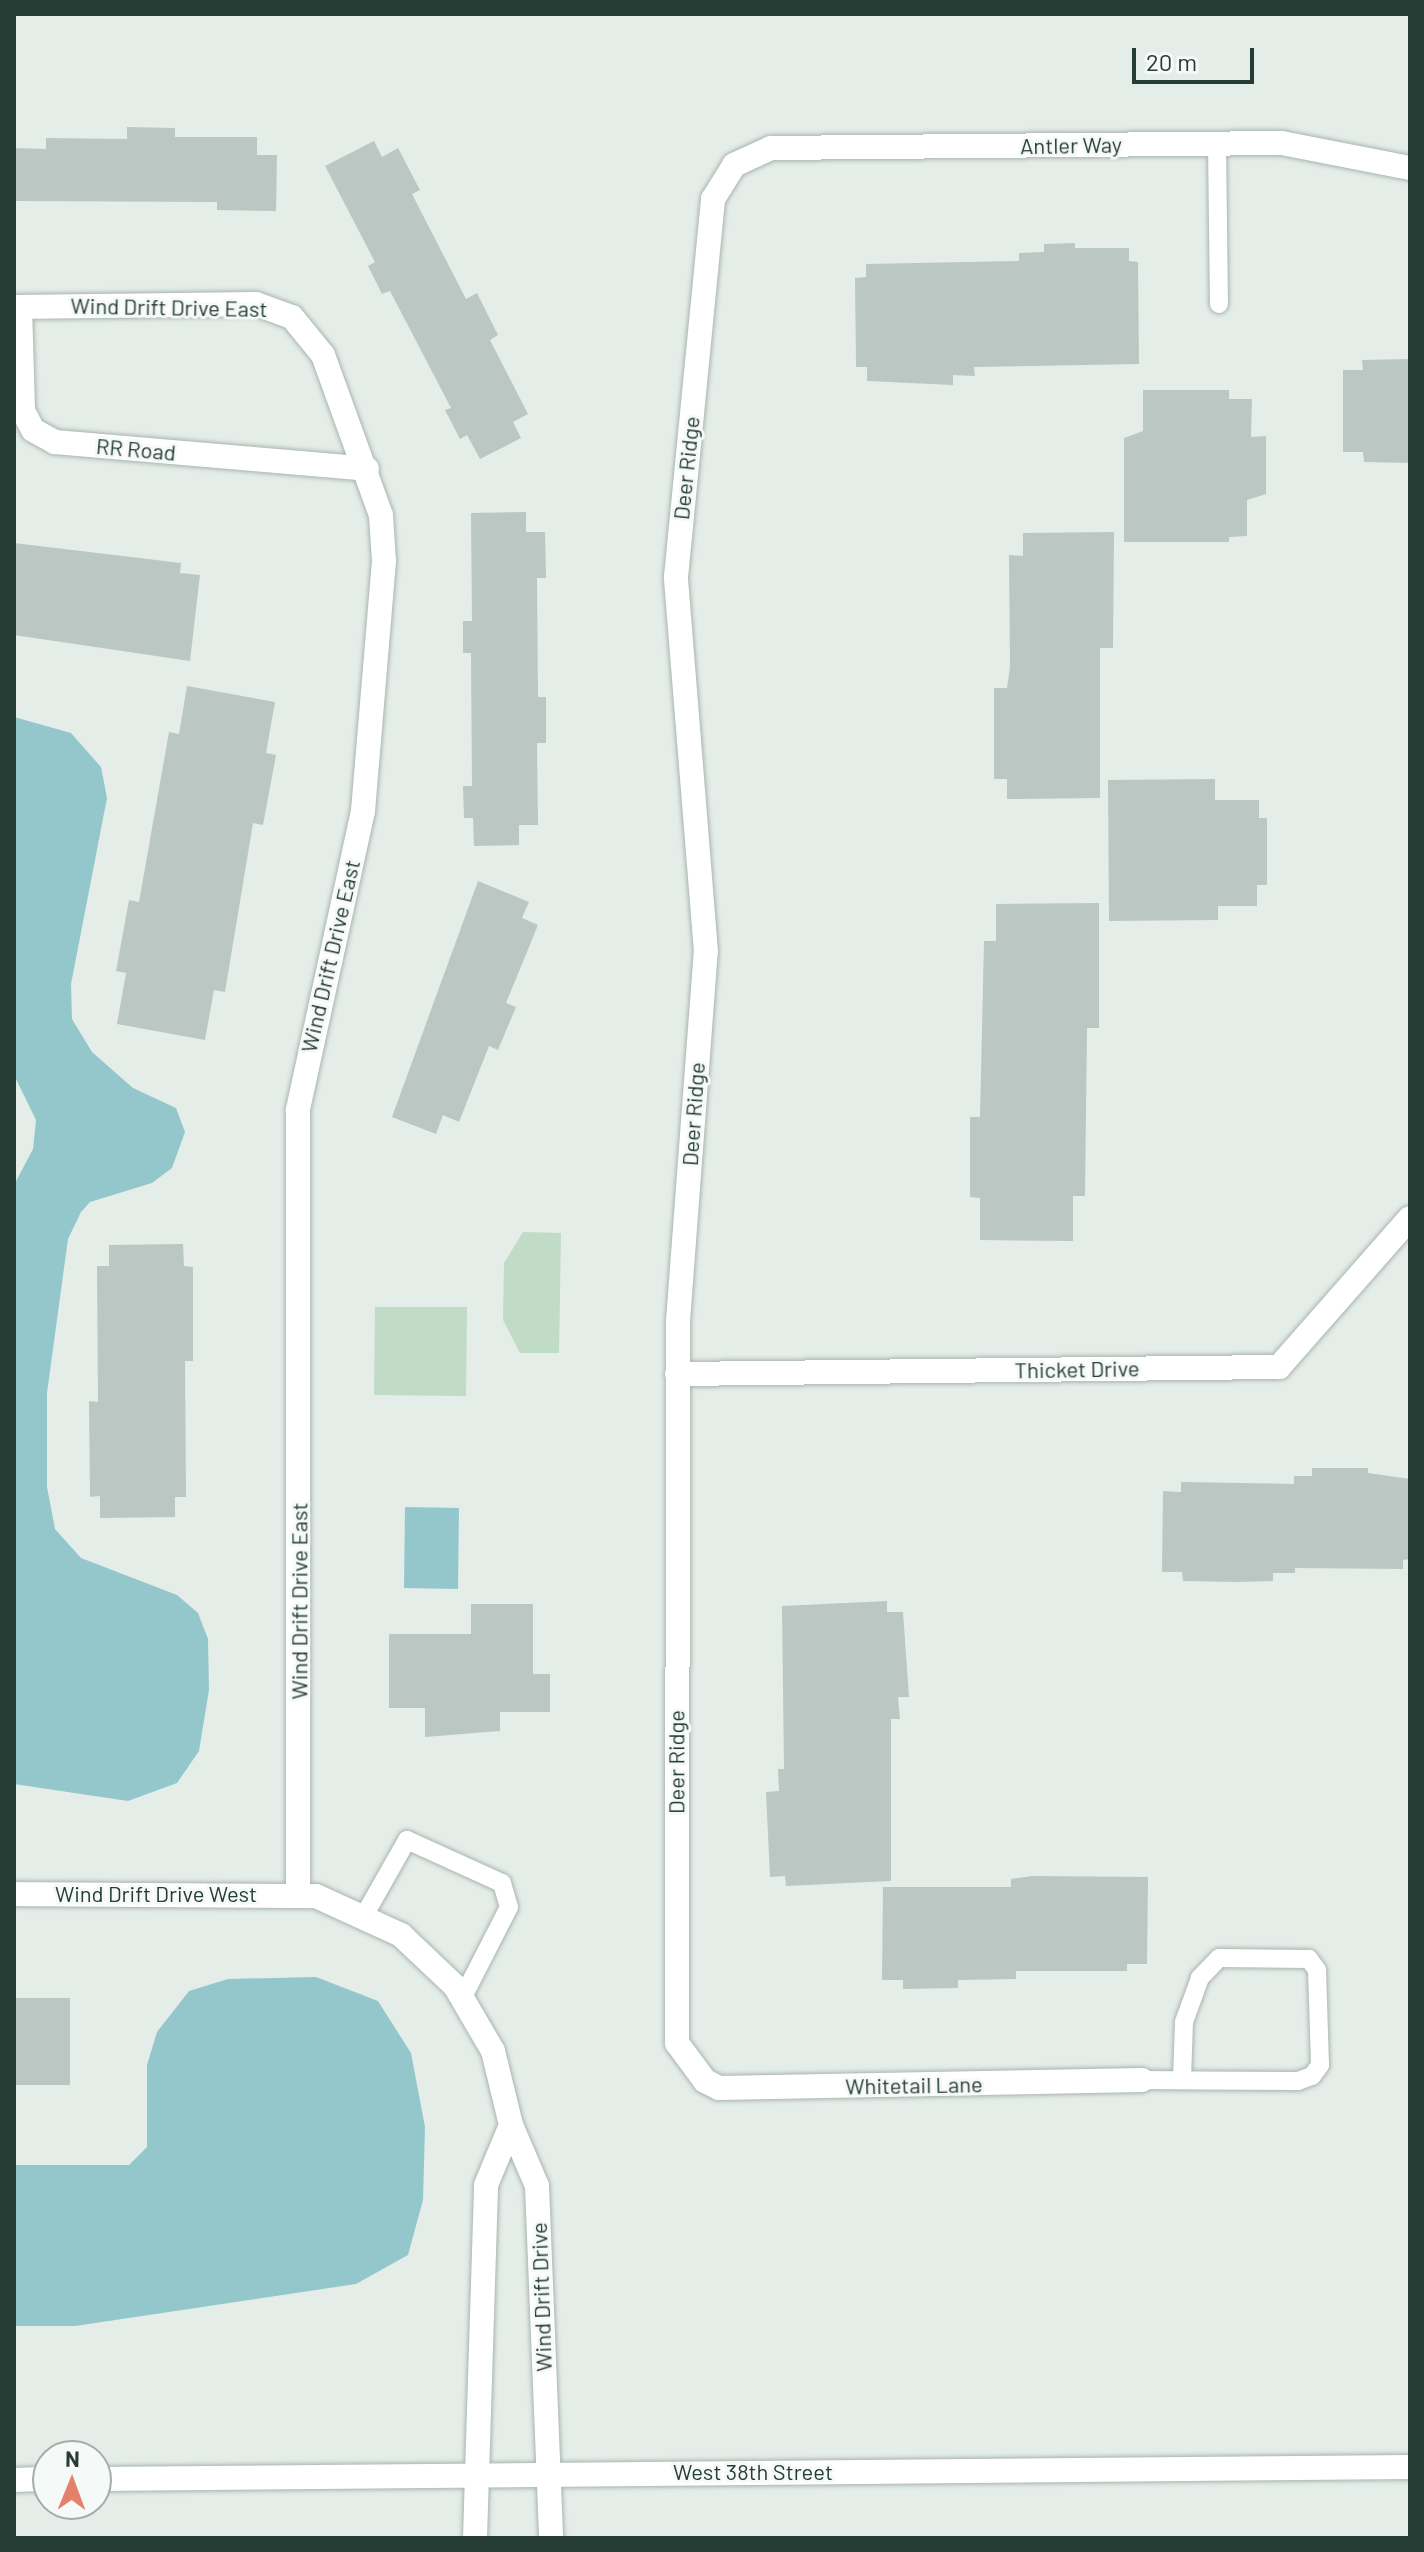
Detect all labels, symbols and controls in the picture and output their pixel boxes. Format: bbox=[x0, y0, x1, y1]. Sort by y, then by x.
scale bar bbox=[1136, 32, 1258, 82]
text: 20 m bbox=[1146, 47, 1197, 76]
street label: Antler Way bbox=[1020, 131, 1122, 159]
street label: Wind Drift Drive East bbox=[70, 292, 268, 322]
street label: Deer Ridge bbox=[667, 415, 705, 521]
street label: RR Road bbox=[95, 432, 177, 466]
street label: Wind Drift Drive East bbox=[295, 857, 365, 1055]
street label: Deer Ridge bbox=[676, 1061, 710, 1167]
street label: Thicket Drive bbox=[1014, 1355, 1140, 1383]
street label: Wind Drift Drive East bbox=[286, 1502, 312, 1700]
street label: Deer Ridge bbox=[663, 1710, 689, 1814]
street label: Wind Drift Drive West bbox=[55, 1881, 257, 1907]
street label: Whitetail Lane bbox=[845, 2071, 983, 2099]
street label: Wind Drift Drive bbox=[525, 2222, 557, 2372]
north arrow bbox=[32, 2440, 112, 2520]
text: N bbox=[65, 2445, 80, 2471]
street label: West 38th Street bbox=[673, 2459, 833, 2485]

